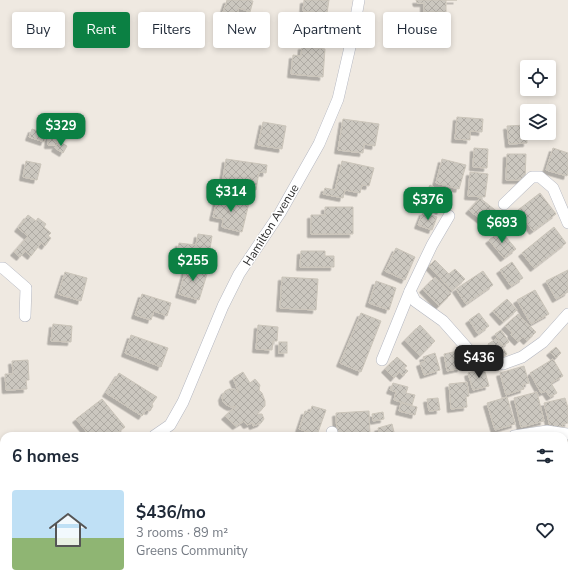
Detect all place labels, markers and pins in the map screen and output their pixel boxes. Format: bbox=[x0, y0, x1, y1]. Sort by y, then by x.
pin: $329 bbox=[37, 113, 85, 147]
pin: $314 bbox=[207, 179, 255, 213]
pin: $376 bbox=[404, 187, 452, 221]
pin: $693 bbox=[478, 210, 526, 244]
pin: $255 bbox=[169, 248, 217, 282]
pin: $436 bbox=[455, 345, 503, 379]

